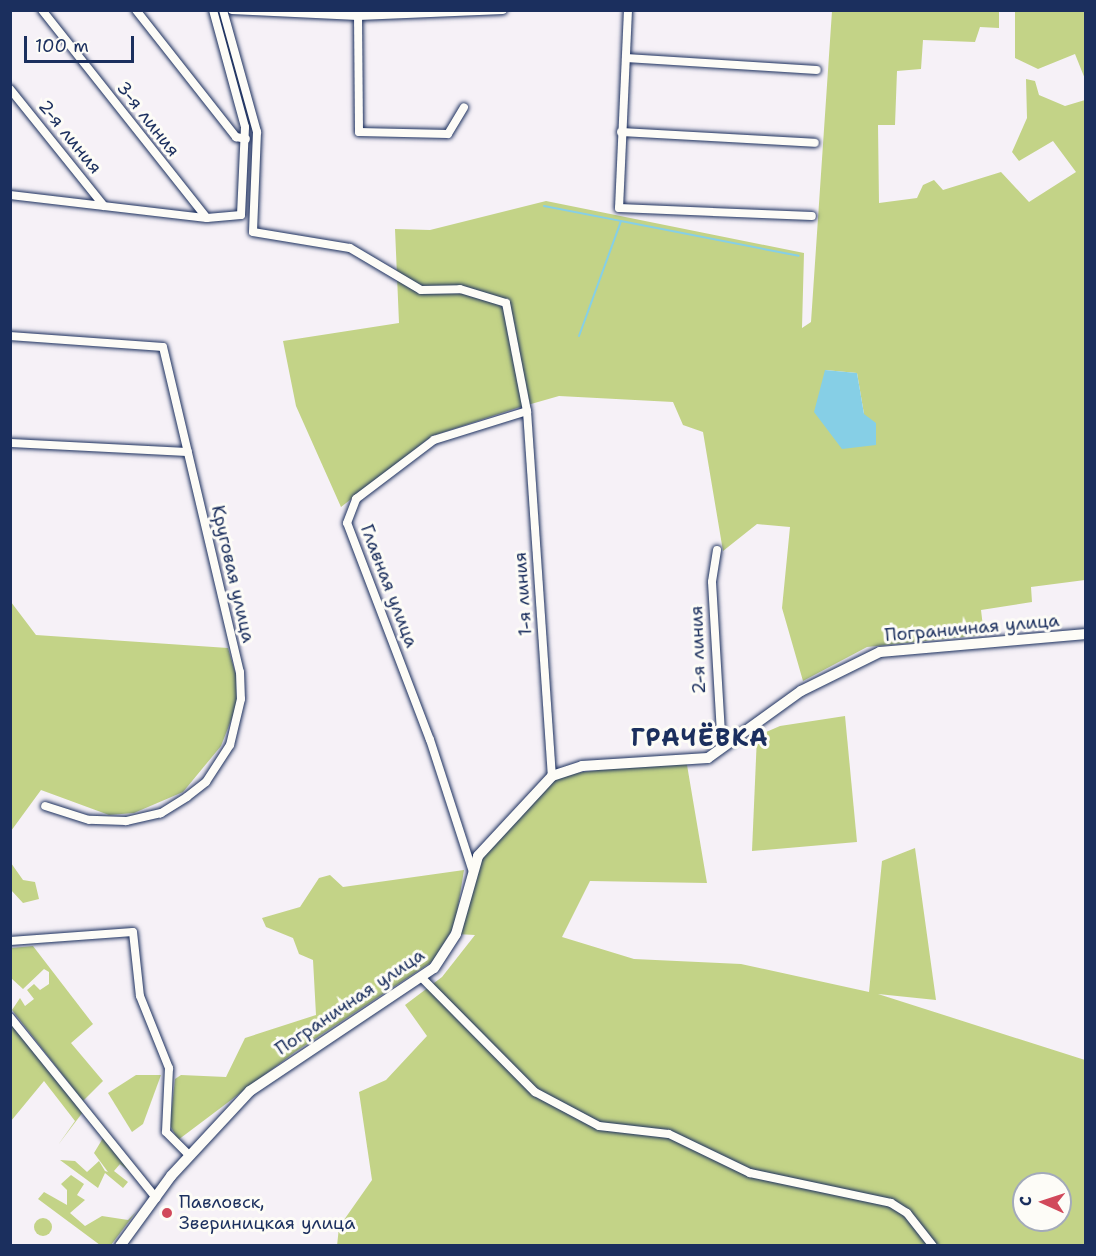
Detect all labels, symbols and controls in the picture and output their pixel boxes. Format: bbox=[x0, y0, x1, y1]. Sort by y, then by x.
scale bar bbox=[27, 24, 136, 62]
text: 100 m bbox=[35, 34, 89, 58]
street label: 3-я линия bbox=[112, 77, 184, 161]
street label: 2-я линия bbox=[34, 96, 106, 178]
street label: Круговая улица bbox=[207, 503, 259, 645]
street label: Главная улица bbox=[356, 521, 422, 651]
street label: 1-я линия bbox=[509, 551, 537, 637]
street label: 2-я линия bbox=[686, 605, 710, 695]
street label: Пограничная улица bbox=[884, 610, 1060, 646]
district label: ГРАЧЁВКА bbox=[631, 725, 769, 753]
street label: Пограничная улица bbox=[271, 944, 429, 1060]
north arrow bbox=[1012, 1172, 1072, 1232]
place label: Павловск, Звериницкая улица bbox=[179, 1192, 355, 1234]
text: С bbox=[1015, 1196, 1036, 1207]
marker: Павловск, Звериницкая улица bbox=[160, 1206, 174, 1220]

